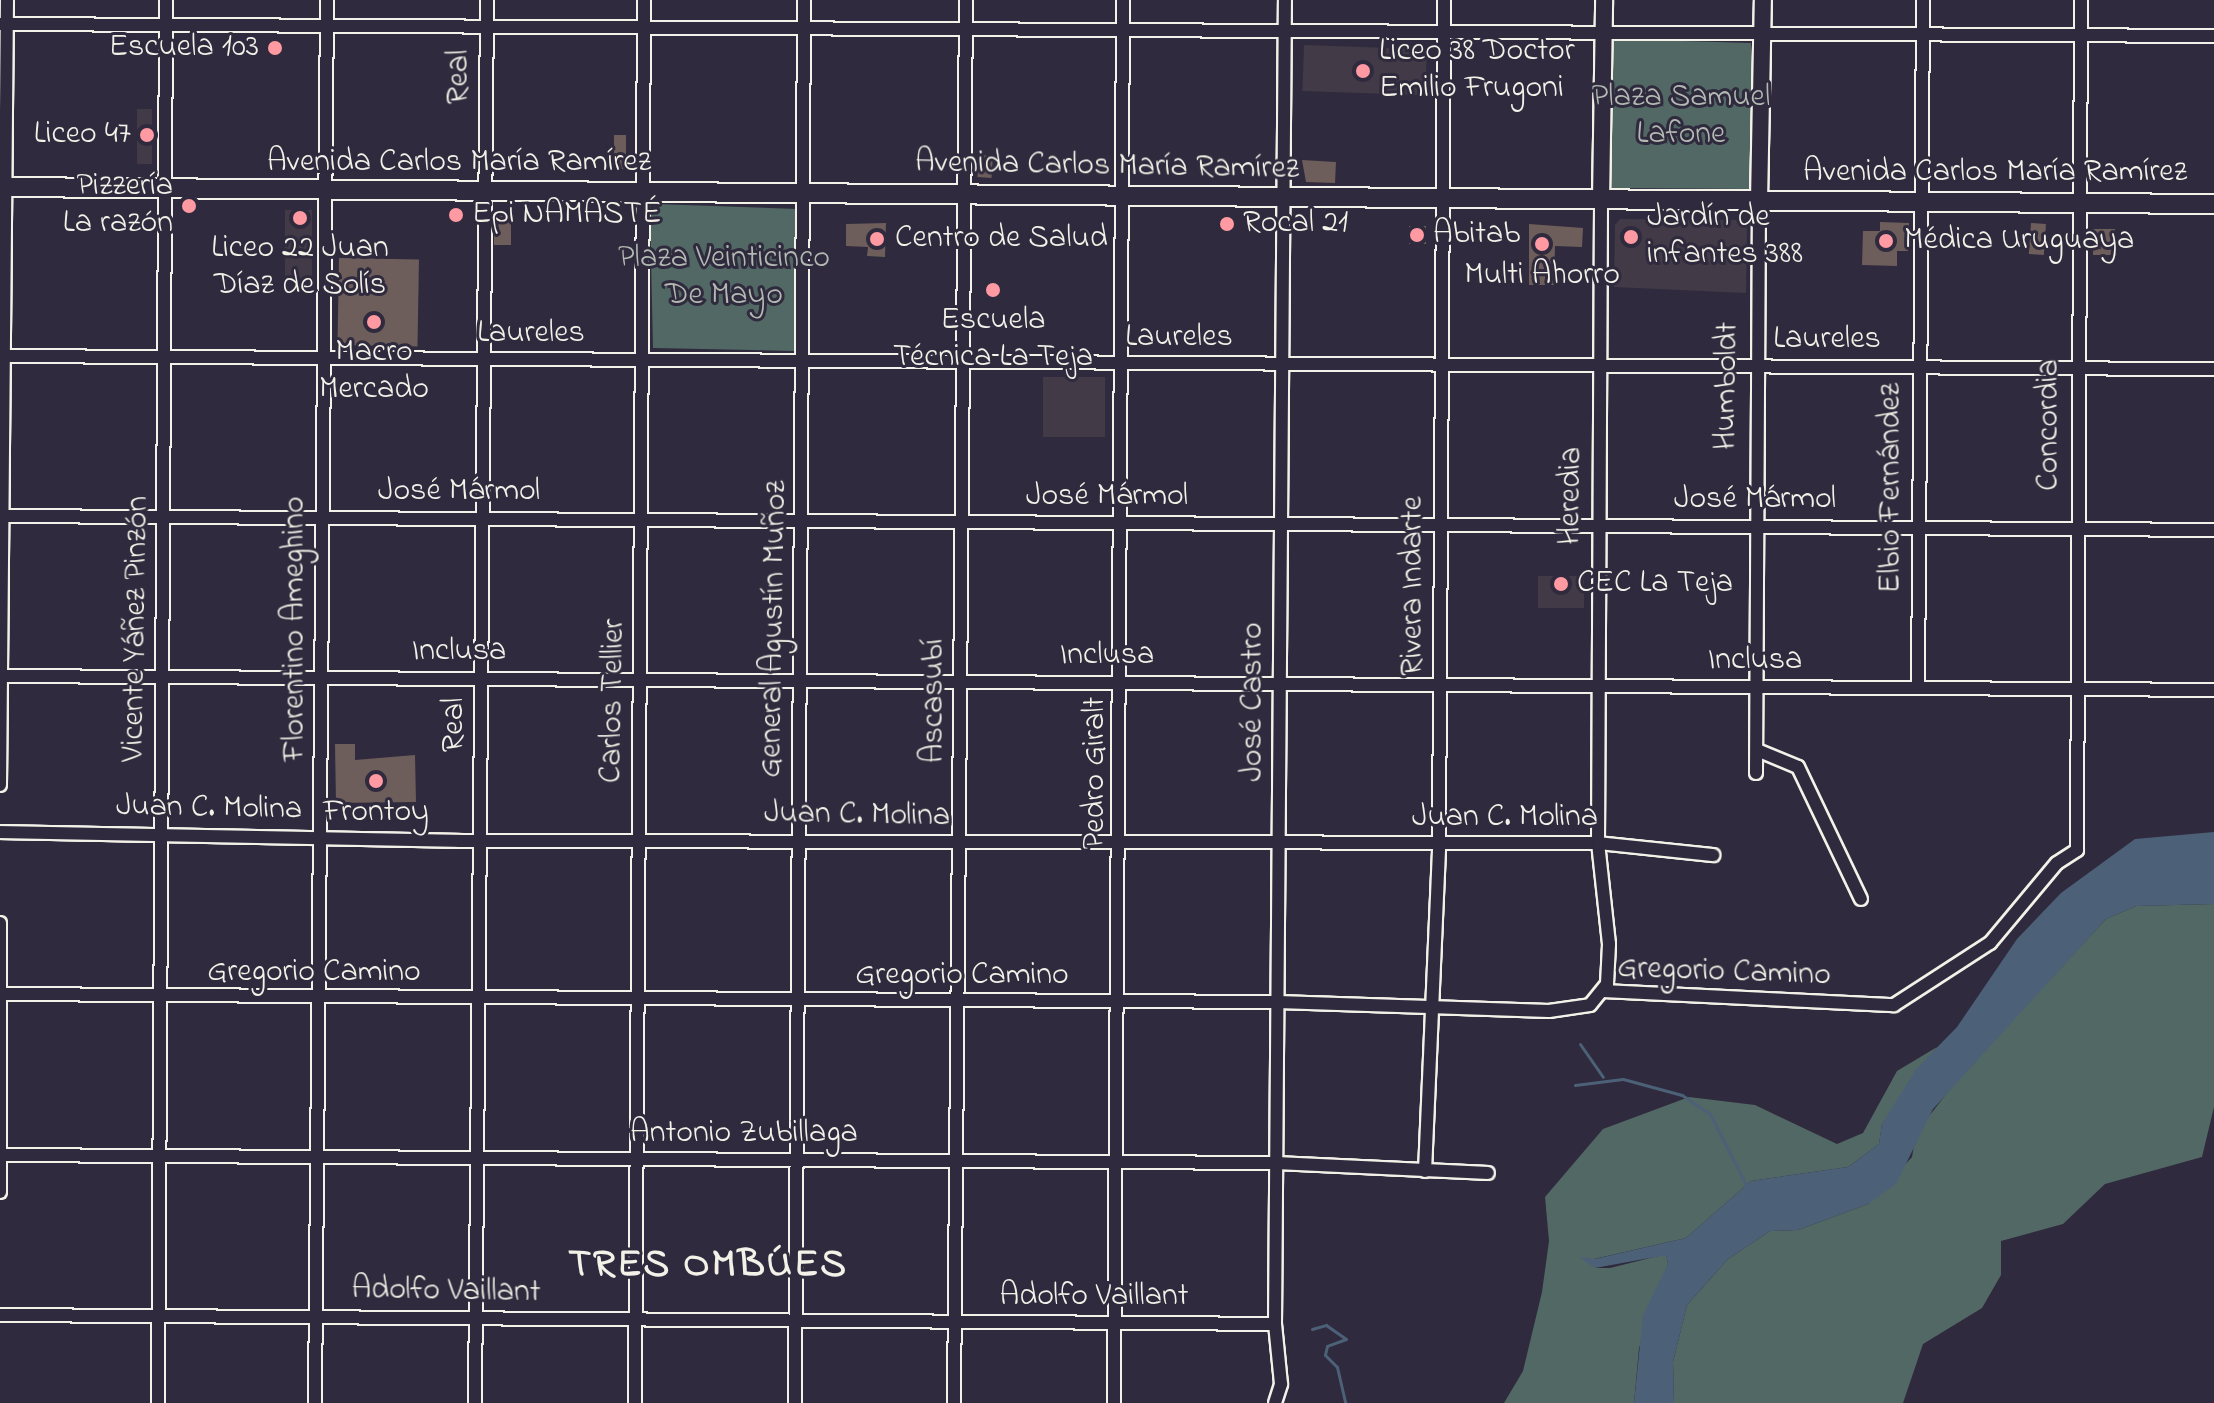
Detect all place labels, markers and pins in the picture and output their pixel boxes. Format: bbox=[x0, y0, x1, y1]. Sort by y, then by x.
place label: Escuela 103 bbox=[109, 29, 259, 67]
place label: Liceo 38 Doctor Emilio Frugoni bbox=[1379, 34, 1575, 109]
marker: Escuela 103 bbox=[266, 39, 284, 57]
marker: Liceo 38 Doctor Emilio Frugoni bbox=[1354, 62, 1372, 80]
place label: Liceo 47 bbox=[34, 116, 131, 154]
marker: Liceo 47 bbox=[138, 126, 156, 144]
place label: Pizzería La razón bbox=[63, 169, 173, 244]
place label: Epi NAMASTÉ bbox=[472, 196, 661, 234]
marker: Pizzería La razón bbox=[180, 197, 198, 215]
place label: Jardín de infantes 388 bbox=[1647, 200, 1803, 275]
place label: Rocal 21 bbox=[1243, 205, 1348, 243]
marker: Epi NAMASTÉ bbox=[447, 206, 465, 224]
marker: Liceo 22 Juan Díaz de Solís bbox=[291, 209, 309, 227]
marker: Rocal 21 bbox=[1218, 215, 1236, 233]
place label: Abitab bbox=[1433, 216, 1520, 254]
place label: Centro de Salud bbox=[895, 220, 1108, 258]
place label: Médica Uruguaya bbox=[1904, 222, 2134, 260]
marker: Abitab bbox=[1408, 226, 1426, 244]
marker: Centro de Salud bbox=[866, 228, 888, 250]
marker: Jardín de infantes 388 bbox=[1622, 228, 1640, 246]
marker: Médica Uruguaya bbox=[1875, 230, 1897, 252]
place label: Liceo 22 Juan Díaz de Solís bbox=[211, 231, 389, 306]
marker: Multi Ahorro bbox=[1533, 235, 1551, 253]
place label: Multi Ahorro bbox=[1464, 257, 1620, 295]
marker: Escuela Técnica La Teja bbox=[984, 281, 1002, 299]
place label: Escuela Técnica La Teja bbox=[893, 303, 1093, 378]
marker: Macro Mercado bbox=[365, 313, 383, 331]
place label: Macro Mercado bbox=[319, 335, 429, 410]
place label: CEC La Teja bbox=[1577, 565, 1733, 603]
marker: CEC La Teja bbox=[1552, 575, 1570, 593]
marker: Frontoy bbox=[367, 772, 385, 790]
place label: Frontoy bbox=[323, 794, 429, 832]

